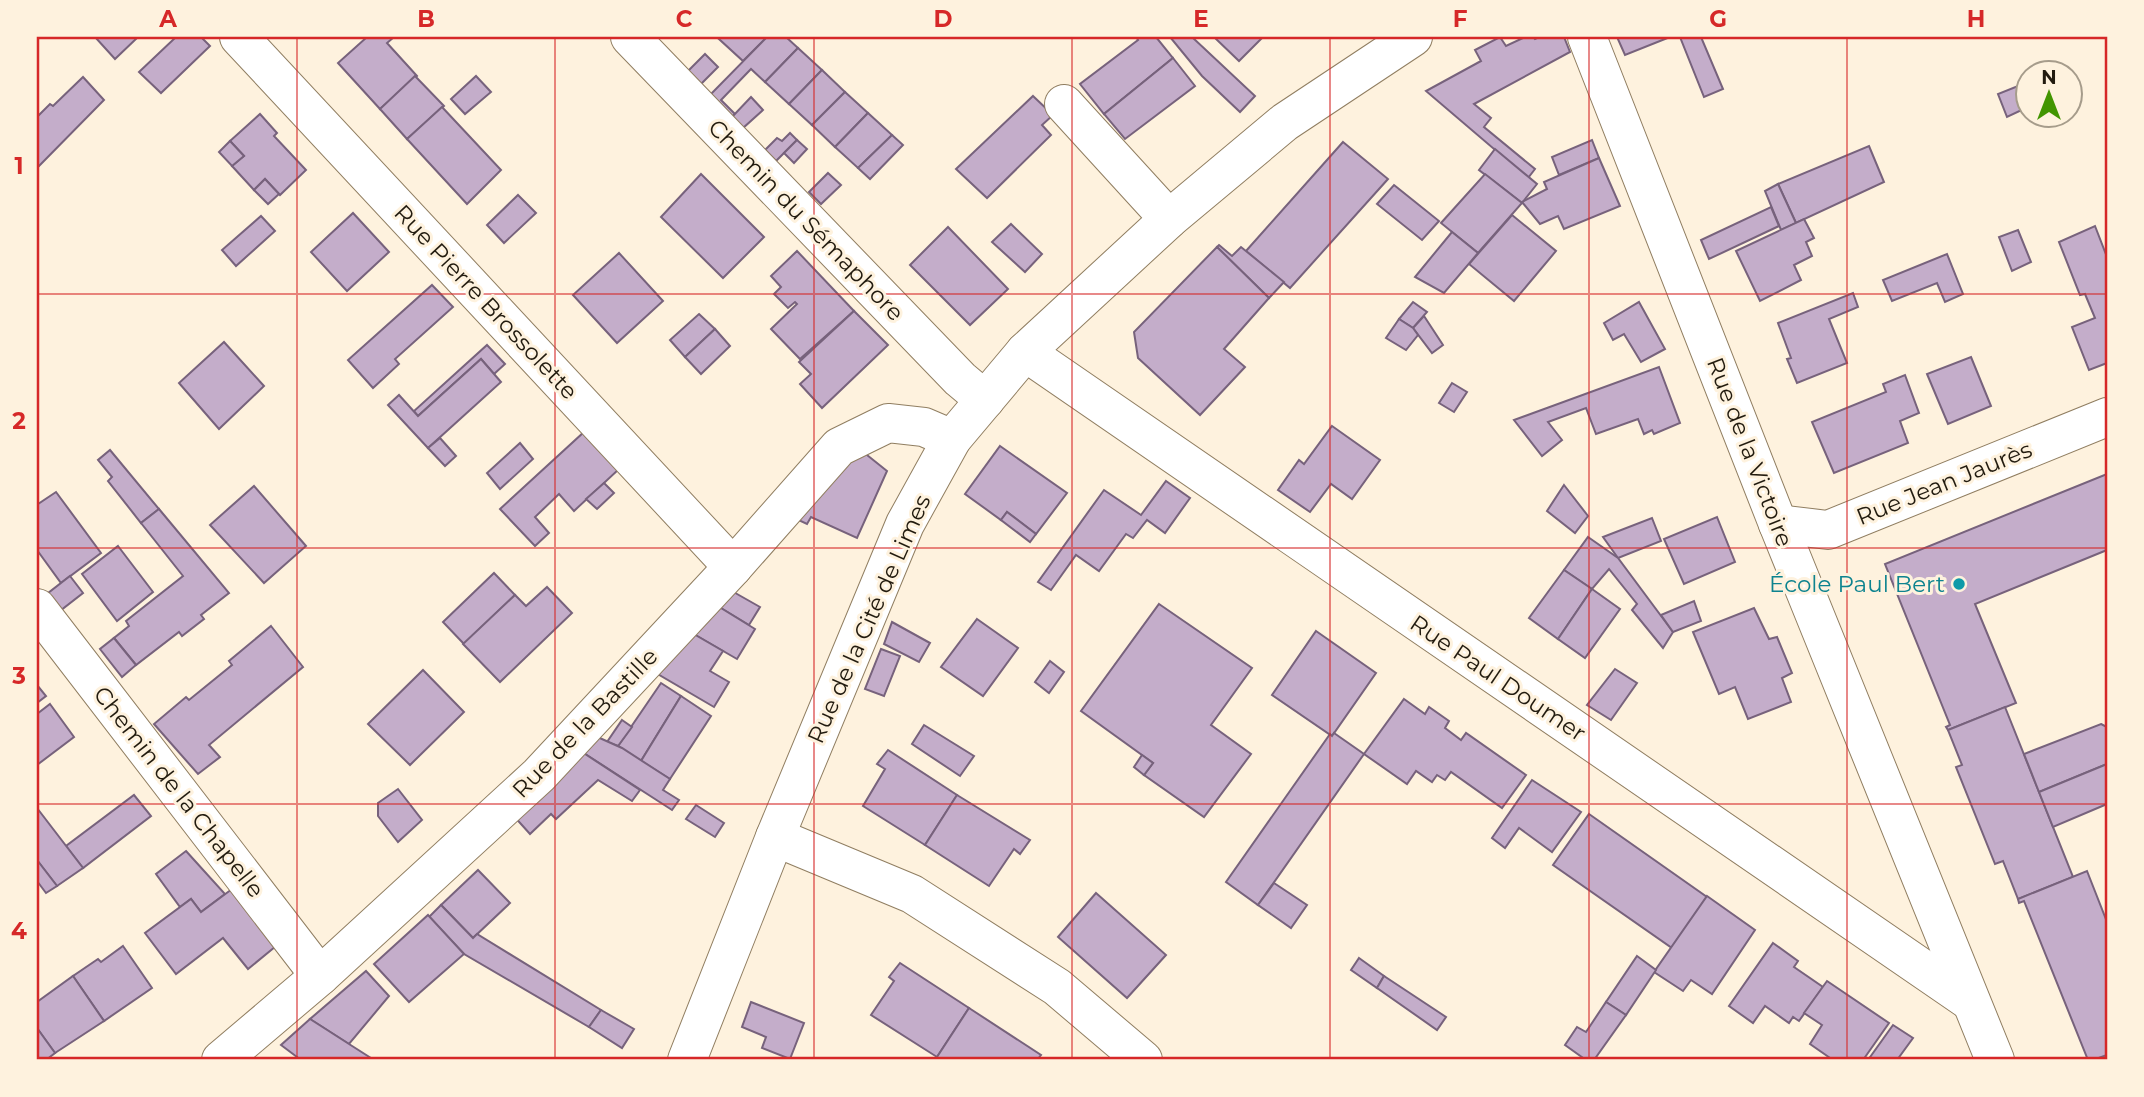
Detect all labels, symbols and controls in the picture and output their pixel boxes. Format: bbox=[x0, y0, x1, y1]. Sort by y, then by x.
text: A bbox=[158, 5, 177, 33]
text: B bbox=[417, 5, 435, 33]
text: C bbox=[676, 5, 693, 33]
text: D bbox=[934, 5, 953, 33]
text: E bbox=[1193, 5, 1209, 33]
text: F bbox=[1453, 5, 1468, 33]
text: G bbox=[1709, 5, 1727, 33]
text: H bbox=[1967, 5, 1985, 33]
north arrow bbox=[2014, 60, 2084, 130]
text: N bbox=[2041, 66, 2057, 89]
street label: Chemin du Sémaphore bbox=[702, 113, 910, 327]
text: 1 bbox=[14, 152, 24, 180]
street label: Rue Pierre Brossolette bbox=[388, 199, 584, 405]
street label: Rue de la Victoire bbox=[1701, 353, 1799, 551]
text: 2 bbox=[12, 407, 26, 435]
street label: Rue Jean Jaurès bbox=[1852, 435, 2036, 531]
street label: Rue de la Cité de Limes bbox=[801, 490, 937, 748]
place label: École Paul Bert bbox=[1769, 570, 1945, 598]
marker: École Paul Bert bbox=[1951, 576, 1967, 592]
street label: Rue Paul Doumer bbox=[1405, 609, 1591, 747]
street label: Rue de la Bastille bbox=[506, 642, 664, 804]
text: 3 bbox=[11, 662, 26, 690]
street label: Chemin de la Chapelle bbox=[88, 681, 270, 903]
text: 4 bbox=[11, 917, 27, 945]

